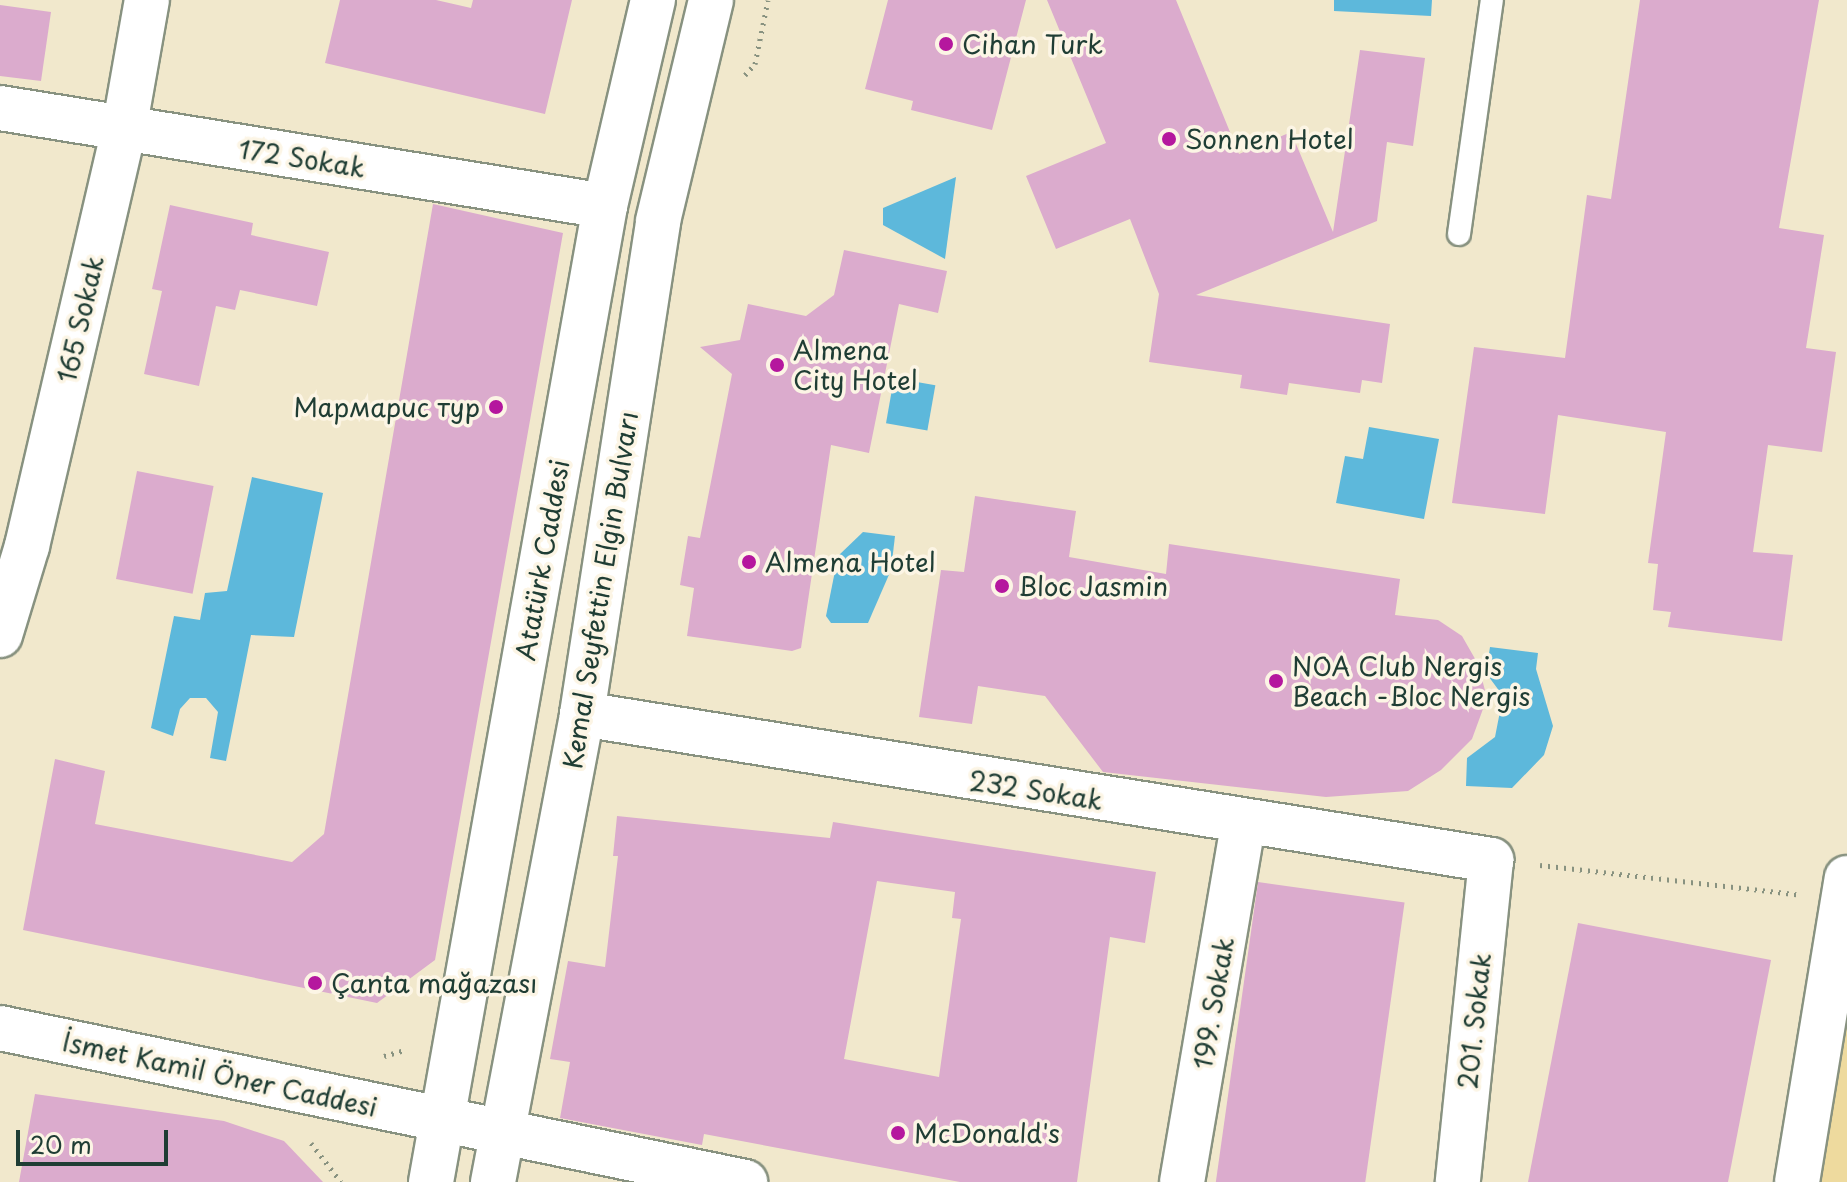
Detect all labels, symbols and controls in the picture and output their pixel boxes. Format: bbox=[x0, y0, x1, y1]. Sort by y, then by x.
place label: Cihan Turk bbox=[962, 28, 1102, 60]
marker: Cihan Turk bbox=[937, 35, 955, 53]
place label: Sonnen Hotel bbox=[1185, 123, 1355, 155]
marker: Sonnen Hotel bbox=[1160, 130, 1178, 148]
street label: 172 Sokak bbox=[235, 132, 369, 184]
street label: 165 Sokak bbox=[50, 251, 110, 387]
place label: Almena City Hotel bbox=[793, 334, 920, 396]
marker: Almena City Hotel bbox=[768, 356, 786, 374]
place label: Мармарис тур bbox=[292, 391, 480, 423]
marker: Мармарис тур bbox=[487, 398, 505, 416]
street label: Kemal Seyfettin Elgin Bulvarı bbox=[556, 409, 644, 771]
street label: Atatürk Caddesi bbox=[509, 456, 575, 664]
place label: Almena Hotel bbox=[765, 546, 935, 578]
marker: Almena Hotel bbox=[740, 553, 758, 571]
place label: Bloc Jasmin bbox=[1018, 570, 1171, 602]
marker: Bloc Jasmin bbox=[993, 577, 1011, 595]
place label: NOA Club Nergis Beach -Bloc Nergis bbox=[1292, 650, 1532, 712]
marker: NOA Club Nergis Beach -Bloc Nergis bbox=[1267, 672, 1285, 690]
street label: 232 Sokak bbox=[965, 764, 1107, 816]
street label: 199. Sokak bbox=[1186, 934, 1240, 1072]
street label: 201. Sokak bbox=[1451, 950, 1497, 1092]
place label: Çanta mağazası bbox=[331, 967, 537, 999]
marker: Çanta mağazası bbox=[306, 974, 324, 992]
street label: İsmet Kamil Öner Caddesi bbox=[58, 1025, 382, 1123]
scale bar bbox=[20, 1114, 172, 1164]
place label: McDonald's bbox=[914, 1117, 1060, 1149]
marker: McDonald's bbox=[889, 1124, 907, 1142]
text: 20 m bbox=[30, 1126, 92, 1162]

